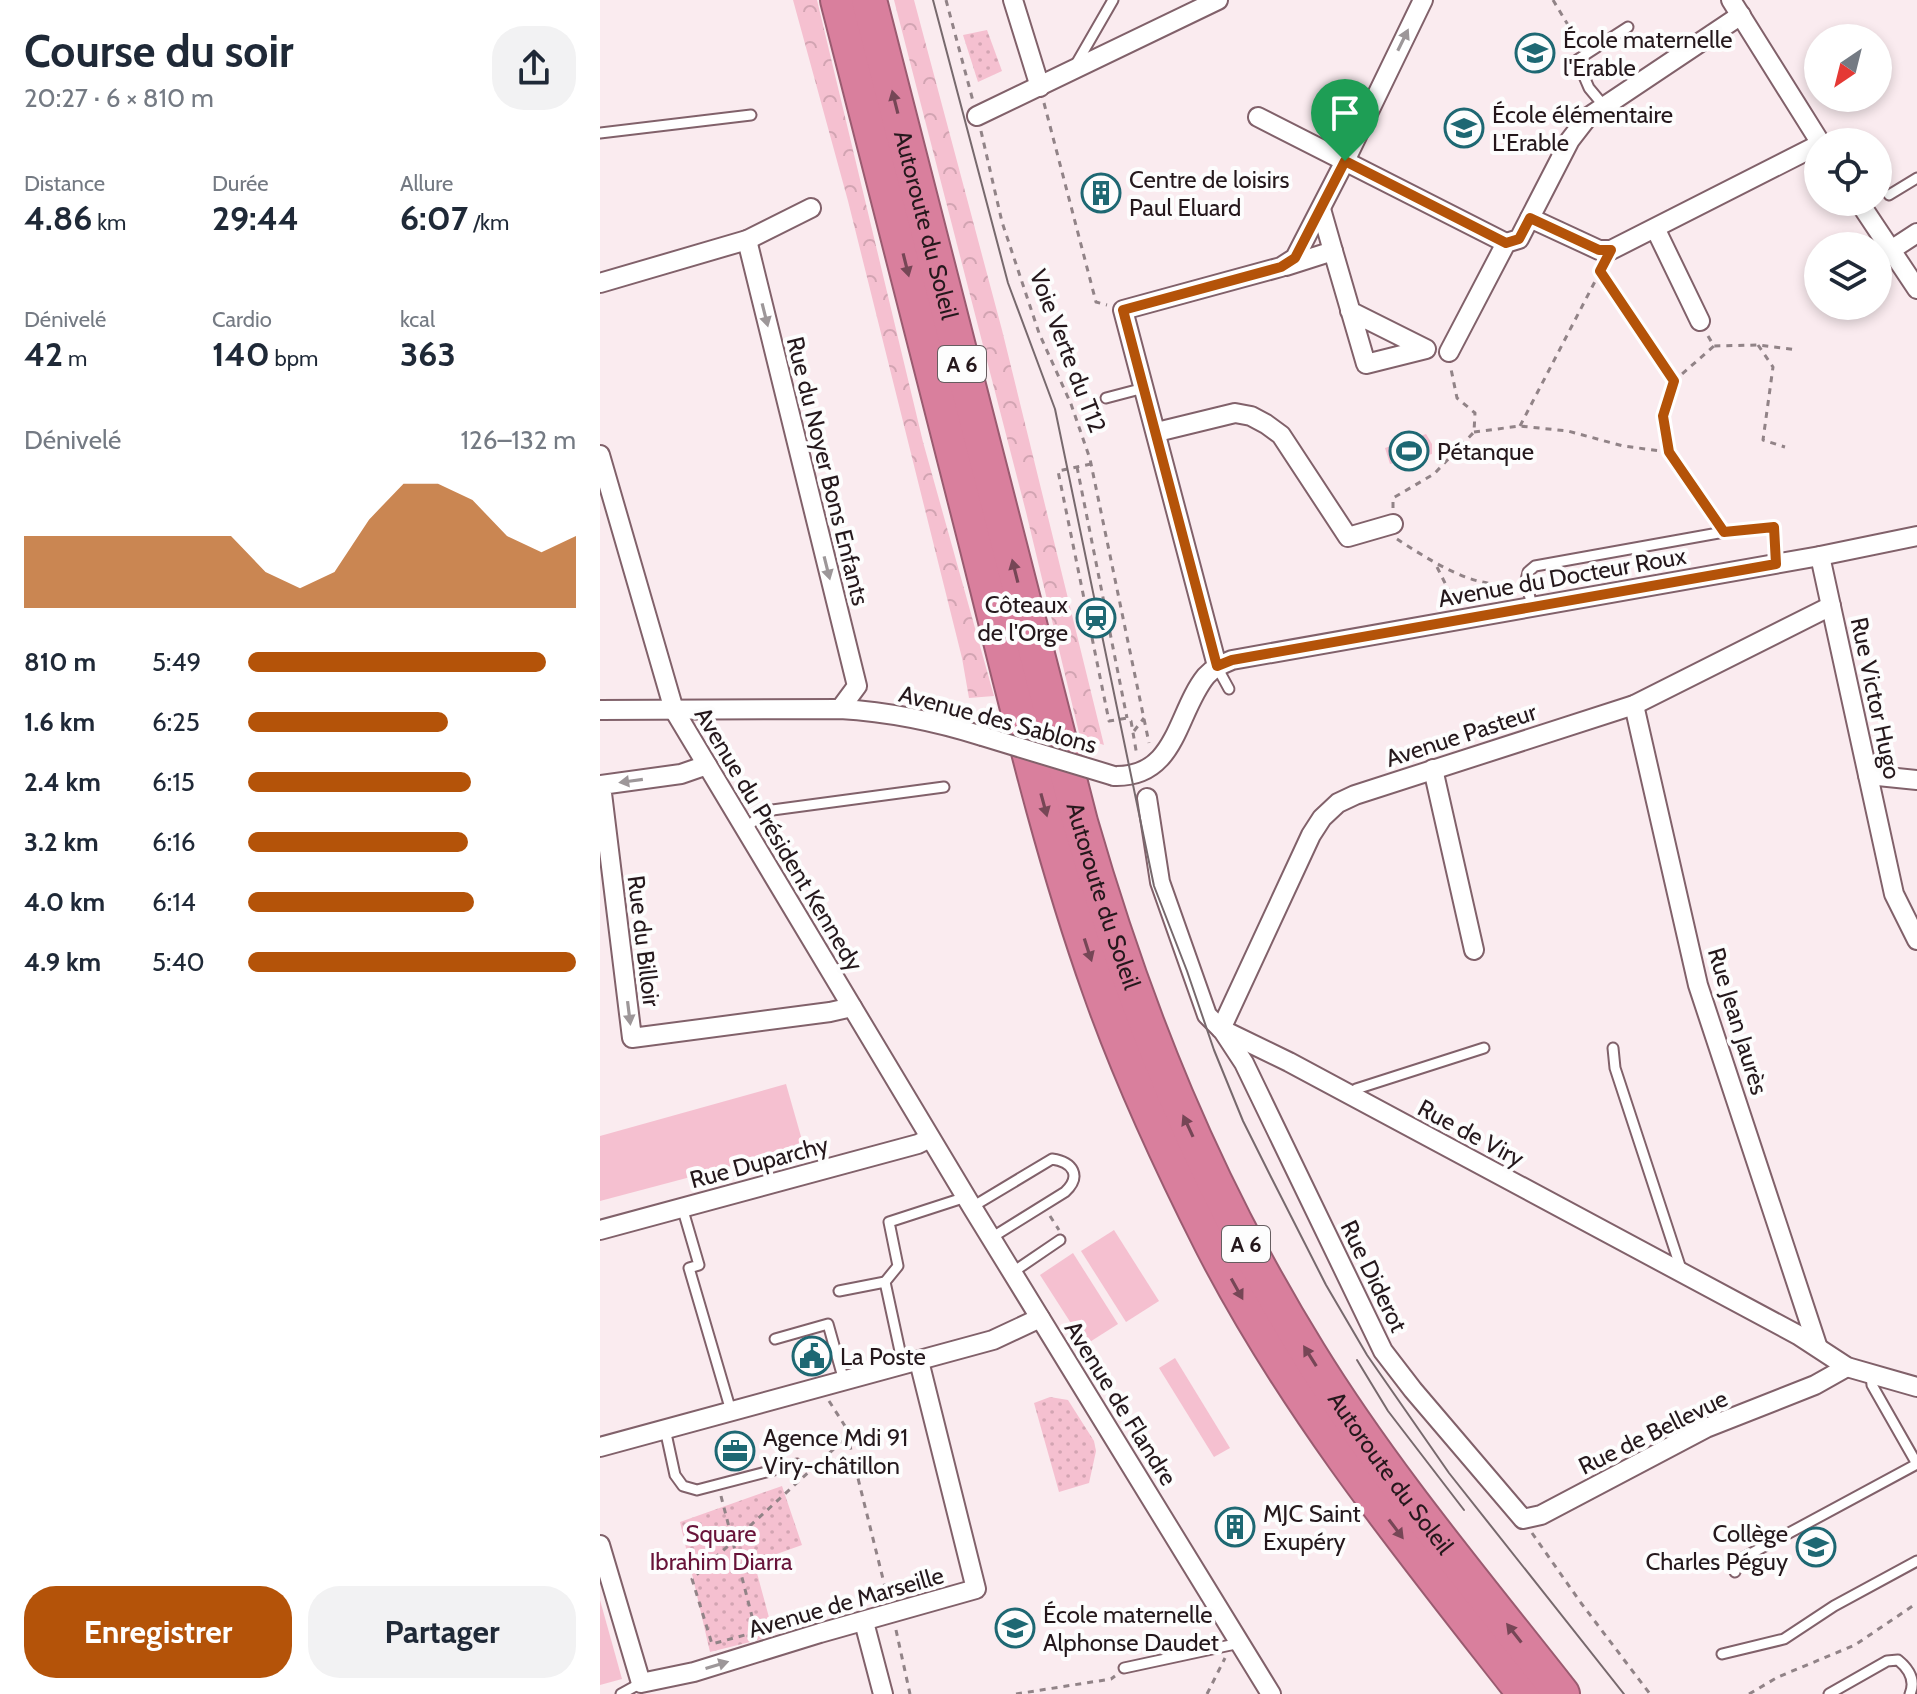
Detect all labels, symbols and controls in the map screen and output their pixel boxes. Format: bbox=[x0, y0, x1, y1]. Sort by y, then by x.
north arrow bbox=[1804, 24, 1892, 112]
map controls bbox=[1804, 24, 1892, 320]
text: Course du soir bbox=[24, 25, 294, 78]
place label: École maternelle l'Erable bbox=[1563, 25, 1732, 82]
button: share bbox=[492, 26, 576, 110]
one-way arrow bbox=[1396, 29, 1410, 52]
school or university icon: École maternelle l'Erable bbox=[1514, 32, 1556, 74]
pin bbox=[1311, 79, 1379, 161]
text: 20:27 · 6 × 810 m bbox=[24, 82, 214, 114]
one-way arrow bbox=[889, 90, 901, 115]
icon: arrive bbox=[1323, 91, 1367, 135]
place label: École élémentaire L'Erable bbox=[1492, 100, 1673, 157]
school or university icon: École élémentaire L'Erable bbox=[1443, 107, 1485, 149]
street label: Autoroute du Soleil bbox=[888, 127, 965, 323]
button: locate bbox=[1804, 128, 1892, 216]
place label: Centre de loisirs Paul Eluard bbox=[1129, 165, 1289, 222]
text: Distance bbox=[24, 170, 105, 197]
text: Durée bbox=[212, 170, 269, 197]
text: Allure bbox=[400, 170, 453, 197]
building icon: Centre de loisirs Paul Eluard bbox=[1080, 172, 1122, 214]
text: 4.86 bbox=[24, 197, 92, 239]
text: 29:44 bbox=[212, 197, 299, 239]
text: 6:07 bbox=[400, 197, 468, 239]
text: km bbox=[92, 209, 126, 236]
text: /km bbox=[468, 209, 509, 236]
button: layers bbox=[1804, 232, 1892, 320]
one-way arrow bbox=[900, 252, 912, 277]
street label: Voie Verte du T12 bbox=[1024, 265, 1112, 437]
one-way arrow bbox=[760, 303, 772, 328]
text: Dénivelé bbox=[24, 306, 106, 333]
text: Cardio bbox=[212, 306, 272, 333]
text: kcal bbox=[400, 306, 435, 333]
text: 42 bbox=[24, 333, 63, 375]
text: 140 bbox=[212, 333, 270, 375]
text: 363 bbox=[400, 333, 456, 375]
street label: Rue du Noyer Bons Enfants bbox=[781, 334, 875, 608]
text: m bbox=[63, 345, 87, 372]
text: bpm bbox=[270, 345, 318, 372]
road number: A 6 bbox=[938, 346, 986, 382]
text: Dénivelé bbox=[24, 424, 121, 456]
text: 126–132 m bbox=[461, 424, 576, 456]
sports icon: Pétanque bbox=[1388, 430, 1430, 472]
place label: Pétanque bbox=[1437, 437, 1534, 466]
street label: Avenue du Docteur Roux bbox=[1436, 541, 1689, 613]
one-way arrow bbox=[822, 556, 834, 581]
one-way arrow bbox=[1009, 559, 1021, 584]
place label: Côteaux de l'Orge bbox=[977, 590, 1069, 647]
station icon: Côteaux de l'Orge bbox=[1075, 597, 1117, 639]
street label: Rue Victor Hugo bbox=[1845, 614, 1907, 782]
text: 810 m bbox=[24, 646, 96, 678]
text: 5:49 bbox=[152, 646, 201, 678]
street label: Avenue des Sablons bbox=[896, 679, 1100, 759]
street label: Avenue Pasteur bbox=[1382, 697, 1540, 773]
street label: Avenue du Président Kennedy bbox=[689, 702, 869, 976]
text: 1.6 km bbox=[24, 706, 95, 738]
text: 6:25 bbox=[152, 706, 200, 738]
text: 2.4 km bbox=[24, 766, 101, 798]
text: 6:15 bbox=[152, 766, 195, 798]
one-way arrow bbox=[618, 775, 643, 788]
one-way arrow bbox=[1038, 792, 1050, 817]
street label: Autoroute du Soleil bbox=[1061, 799, 1147, 993]
text: 3.2 km bbox=[24, 826, 99, 858]
text: 6:16 bbox=[152, 826, 195, 858]
street label: Rue du Billoir bbox=[622, 874, 666, 1009]
text: 4.0 km bbox=[24, 886, 105, 918]
text: 6:14 bbox=[152, 886, 196, 918]
one-way arrow bbox=[1082, 938, 1094, 962]
street label: Rue Jean Jaurès bbox=[1702, 944, 1774, 1098]
text: 4.9 km bbox=[24, 946, 101, 978]
text: 5:40 bbox=[152, 946, 205, 978]
one-way arrow bbox=[623, 1001, 636, 1026]
street label: Rue de Viry bbox=[1413, 1093, 1529, 1173]
one-way arrow bbox=[1181, 1115, 1195, 1138]
street label: Rue Duparchy bbox=[687, 1130, 831, 1194]
street label: Rue Diderot bbox=[1334, 1215, 1414, 1337]
road number: A 6 bbox=[1222, 1226, 1270, 1262]
one-way arrow bbox=[1231, 1278, 1244, 1301]
street label: Avenue de Flandre bbox=[1059, 1315, 1183, 1491]
public building icon: La Poste bbox=[791, 1335, 833, 1377]
place label: La Poste bbox=[840, 1342, 926, 1371]
one-way arrow bbox=[1304, 1345, 1318, 1367]
street label: Rue de Bellevue bbox=[1574, 1383, 1732, 1481]
street label: Autoroute du Soleil bbox=[1322, 1386, 1460, 1560]
place label: Agence Mdi 91 Viry-châtillon bbox=[763, 1423, 908, 1480]
office icon: Agence Mdi 91 Viry-châtillon bbox=[714, 1430, 756, 1472]
place label: MJC Saint Exupéry bbox=[1263, 1499, 1361, 1556]
building icon: MJC Saint Exupéry bbox=[1214, 1506, 1256, 1548]
park label: Square Ibrahim Diarra bbox=[649, 1519, 793, 1576]
one-way arrow bbox=[1388, 1519, 1404, 1539]
place label: Collège Charles Péguy bbox=[1646, 1519, 1788, 1576]
school or university icon: Collège Charles Péguy bbox=[1795, 1526, 1837, 1568]
street label: Avenue de Marseille bbox=[745, 1560, 947, 1644]
button: Enregistrer bbox=[24, 1586, 292, 1678]
button: Partager bbox=[308, 1586, 576, 1678]
place label: École maternelle Alphonse Daudet bbox=[1043, 1600, 1219, 1657]
school or university icon: École maternelle Alphonse Daudet bbox=[994, 1607, 1036, 1649]
one-way arrow bbox=[1506, 1623, 1522, 1643]
one-way arrow bbox=[705, 1658, 729, 1671]

